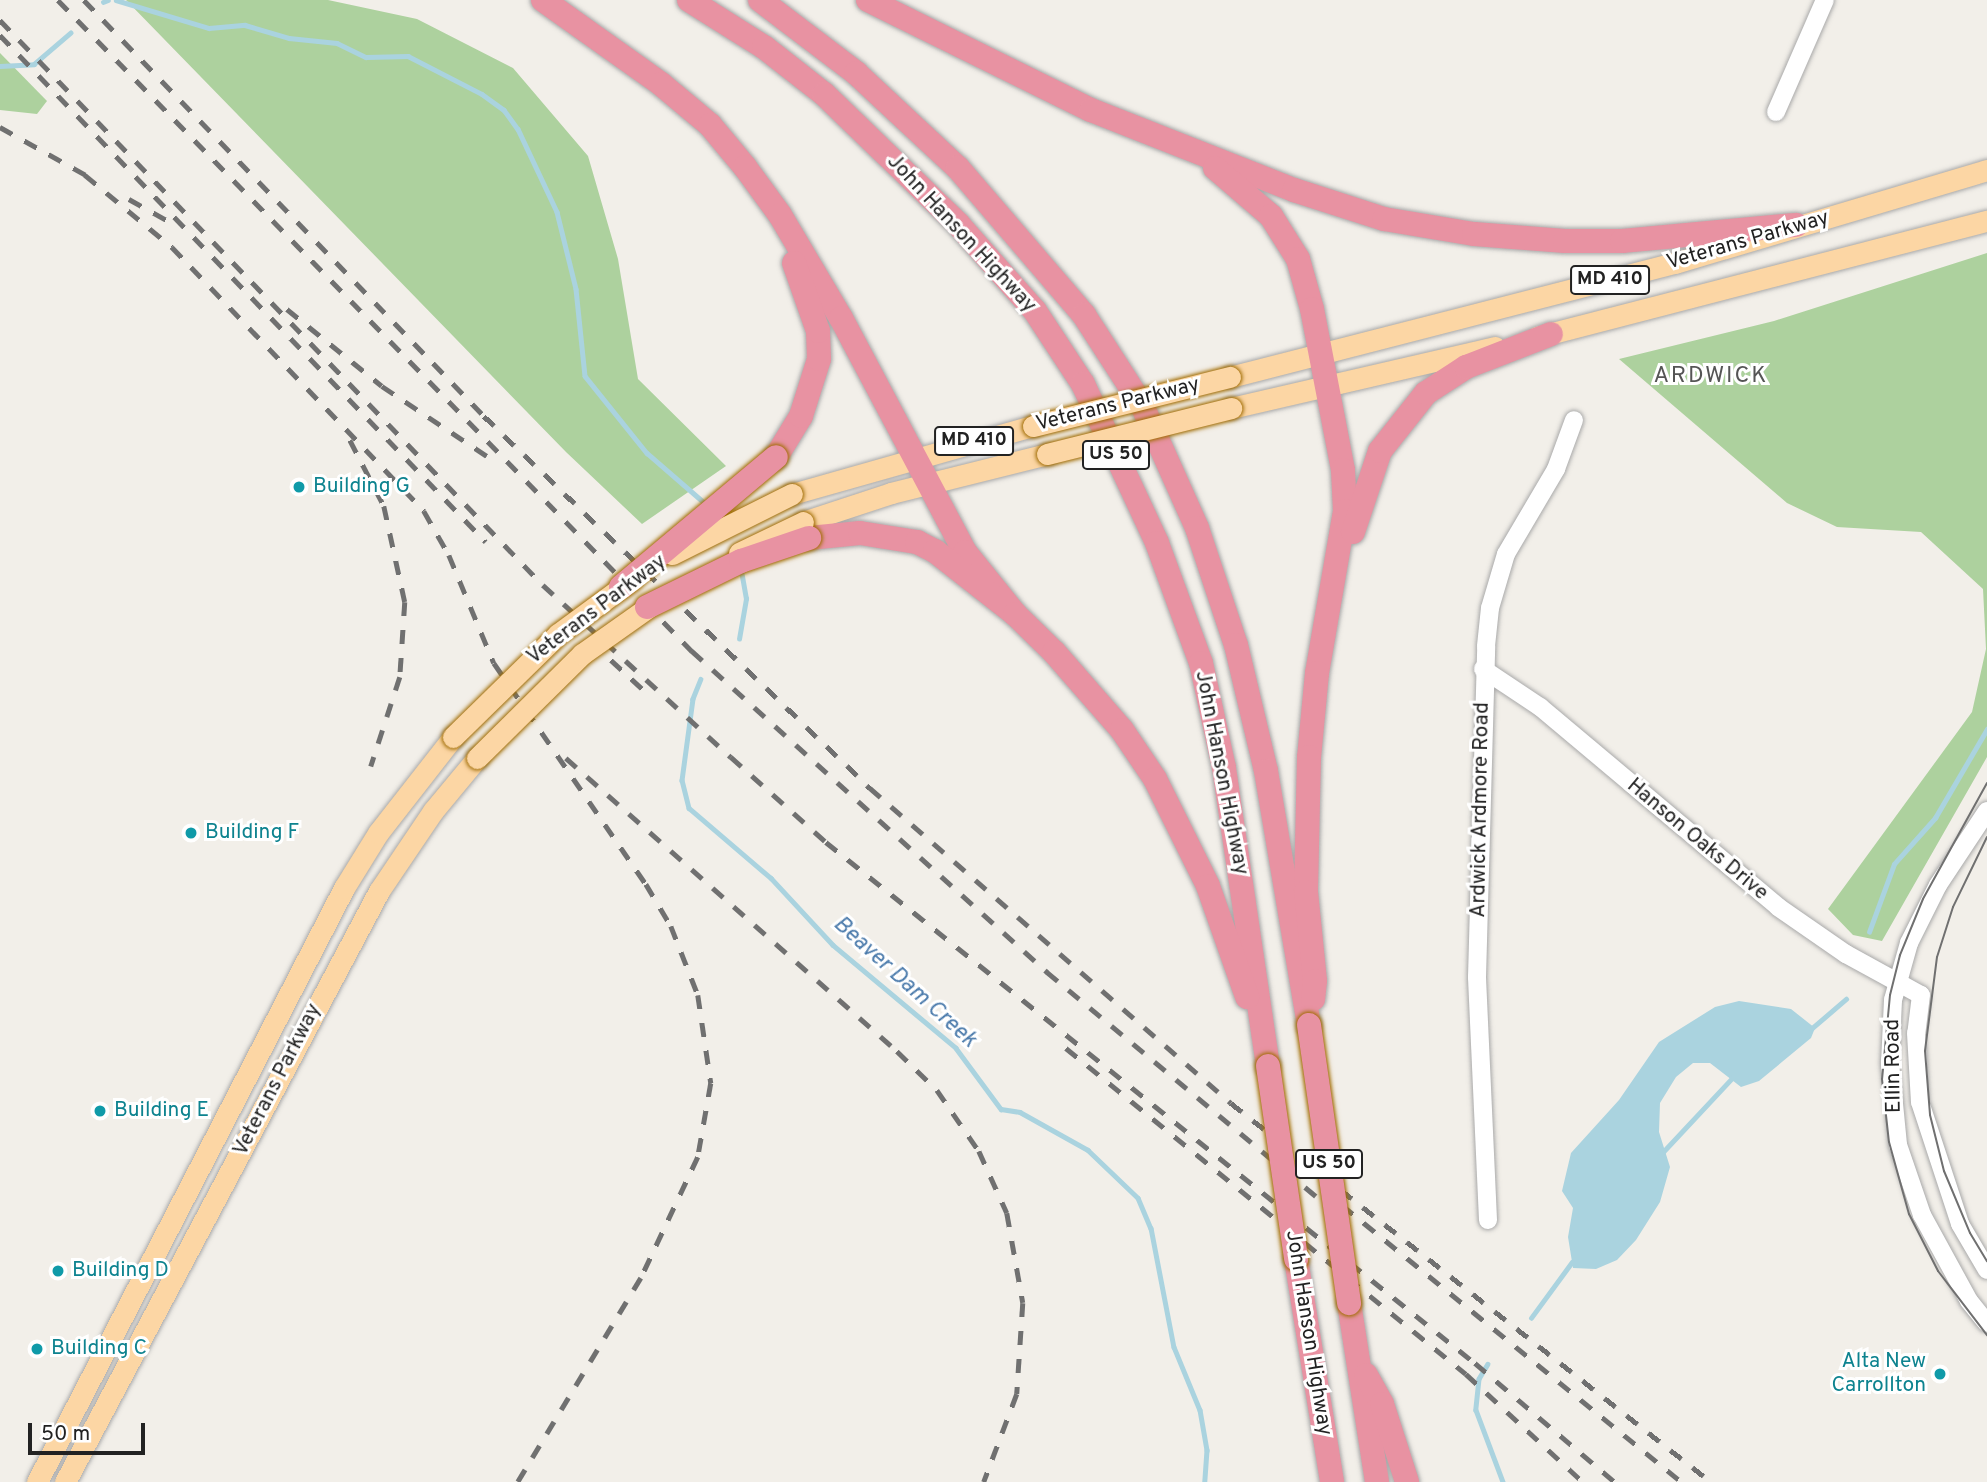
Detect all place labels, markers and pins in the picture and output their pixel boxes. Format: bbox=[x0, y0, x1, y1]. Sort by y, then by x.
place label: Building G bbox=[313, 474, 410, 500]
marker: Building G bbox=[291, 479, 307, 495]
place label: Building F bbox=[205, 820, 299, 846]
marker: Building F bbox=[183, 825, 199, 841]
place label: Building E bbox=[114, 1098, 209, 1124]
marker: Building E bbox=[92, 1103, 108, 1119]
place label: Building D bbox=[72, 1258, 169, 1284]
marker: Building D bbox=[50, 1263, 66, 1279]
place label: Building C bbox=[51, 1336, 147, 1362]
marker: Building C bbox=[29, 1341, 45, 1357]
place label: Alta New Carrollton bbox=[1832, 1349, 1926, 1399]
marker: Alta New Carrollton bbox=[1932, 1366, 1948, 1382]

